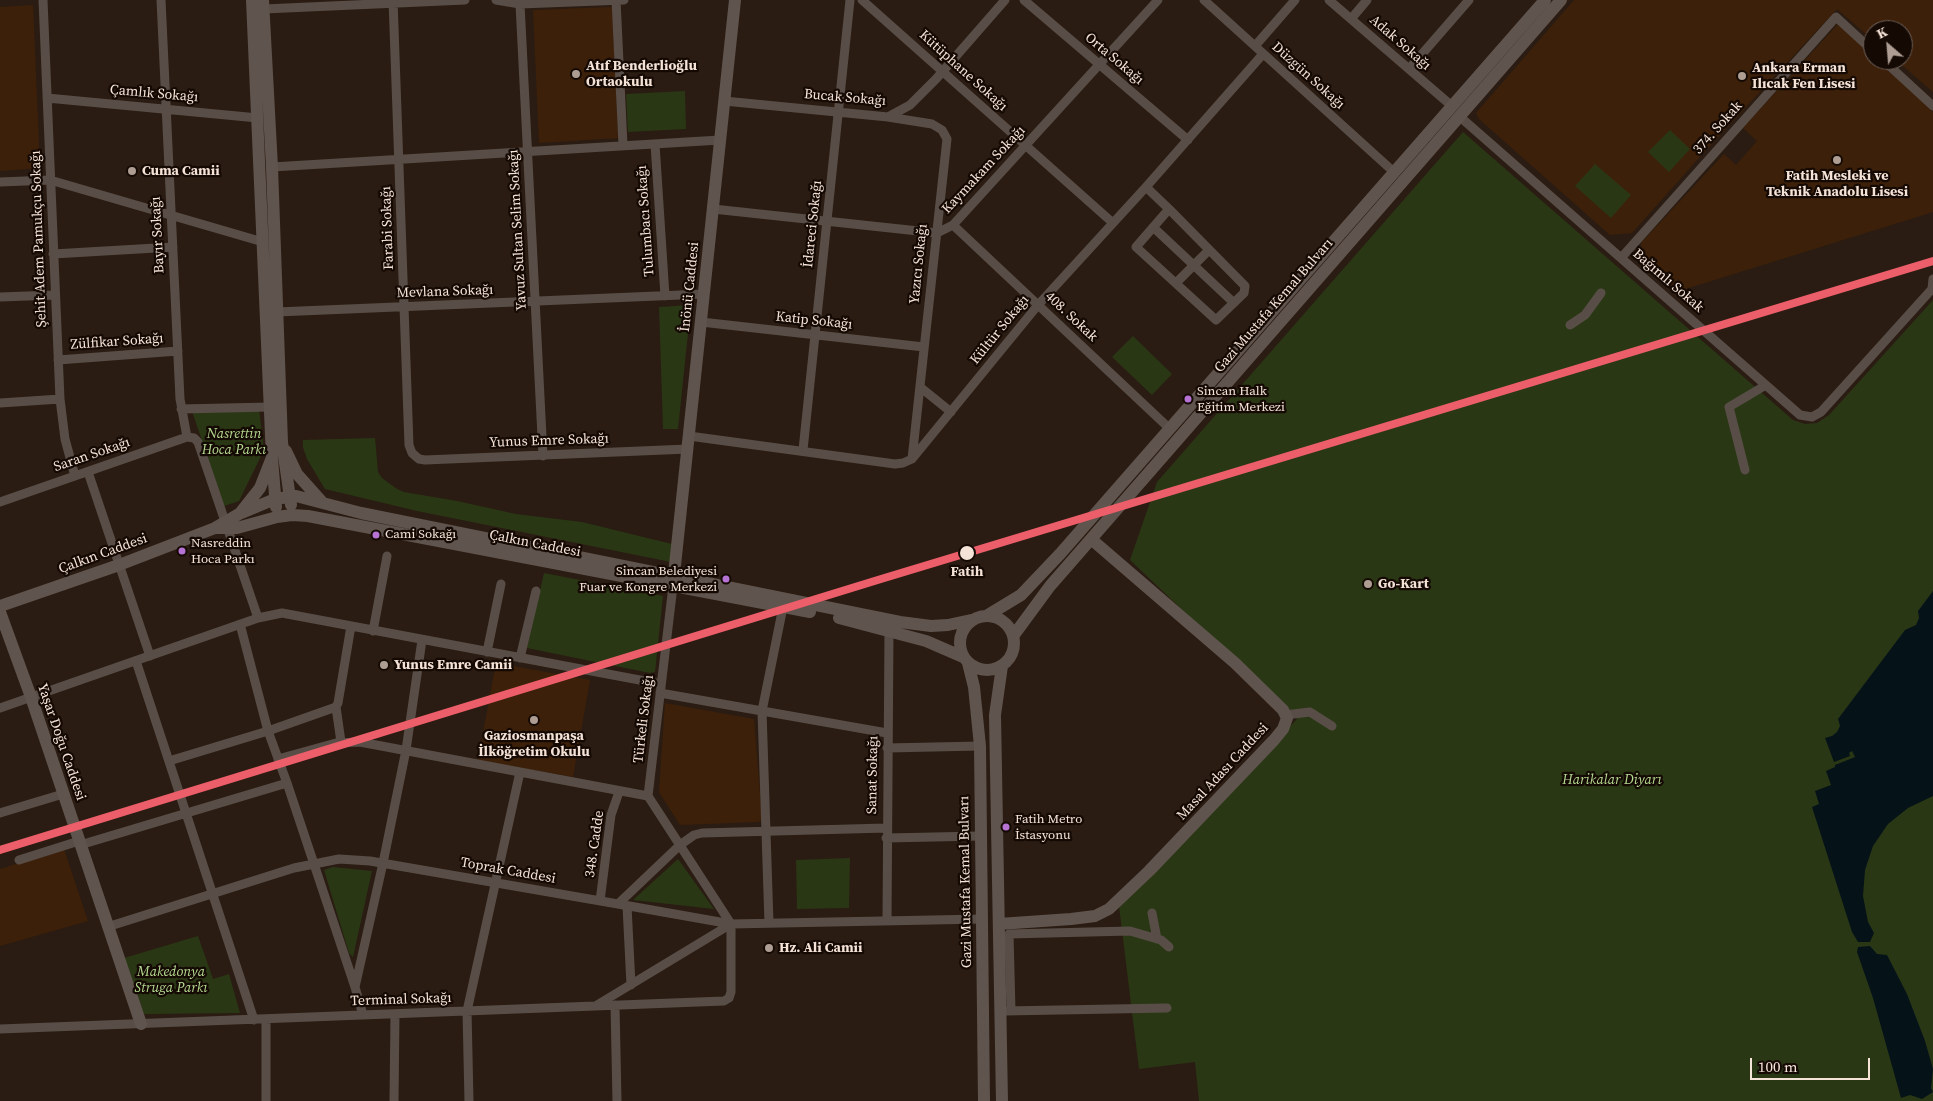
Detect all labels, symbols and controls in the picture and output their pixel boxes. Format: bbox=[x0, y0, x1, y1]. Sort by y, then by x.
street label: Adak Sokağı bbox=[1366, 12, 1434, 74]
north arrow bbox=[1863, 20, 1913, 70]
text: K bbox=[1873, 21, 1891, 44]
street label: Kütüphane Sokağı bbox=[915, 27, 1011, 115]
street label: Orta Sokağı bbox=[1081, 29, 1147, 89]
street label: Düzgün Sokağı bbox=[1268, 39, 1348, 113]
place label: Atıf Benderlioğlu Ortaokulu bbox=[586, 58, 697, 90]
place label: Ankara Erman Ilıcak Fen Lisesi bbox=[1752, 60, 1855, 92]
marker: Atıf Benderlioğlu Ortaokulu bbox=[570, 68, 582, 80]
marker: Ankara Erman Ilıcak Fen Lisesi bbox=[1736, 70, 1748, 82]
street label: Çamlık Sokağı bbox=[109, 82, 199, 106]
street label: Bucak Sokağı bbox=[803, 86, 887, 110]
street label: 374. Sokak bbox=[1690, 98, 1746, 158]
street label: Kaymakam Sokağı bbox=[939, 122, 1029, 218]
street label: Yavuz Sultan Selim Sokağı bbox=[505, 149, 531, 311]
street label: Şehit Adem Pamukçu Sokağı bbox=[28, 150, 50, 328]
marker: Fatih Mesleki ve Teknik Anadolu Lisesi bbox=[1831, 154, 1843, 166]
place label: Cuma Camii bbox=[142, 163, 220, 179]
marker: Cuma Camii bbox=[126, 165, 138, 177]
street label: Tulumbacı Sokağı bbox=[634, 165, 658, 277]
place label: Fatih Mesleki ve Teknik Anadolu Lisesi bbox=[1766, 168, 1908, 200]
street label: İdareci Sokağı bbox=[800, 179, 826, 269]
street label: Farabi Sokağı bbox=[378, 186, 398, 270]
street label: Bayır Sokağı bbox=[148, 196, 168, 274]
street label: Yazıcı Sokağı bbox=[906, 223, 932, 305]
street label: Gazi Mustafa Kemal Bulvarı bbox=[1211, 236, 1337, 376]
street label: İnönü Caddesi bbox=[677, 241, 703, 333]
street label: Bağımlı Sokak bbox=[1629, 246, 1707, 316]
street label: Mevlana Sokağı bbox=[396, 282, 494, 302]
street label: 408. Sokak bbox=[1041, 288, 1101, 346]
street label: Kültür Sokağı bbox=[967, 292, 1033, 368]
street label: Katip Sokağı bbox=[775, 309, 853, 333]
street label: Zülfikar Sokağı bbox=[70, 330, 164, 354]
place label: Sincan Halk Eğitim Merkezi bbox=[1197, 384, 1285, 415]
marker: Sincan Halk Eğitim Merkezi bbox=[1183, 394, 1193, 404]
park label: Nasrettin Hoca Parkı bbox=[202, 426, 266, 458]
street label: Yunus Emre Sokağı bbox=[489, 431, 609, 451]
street label: Saran Sokağı bbox=[52, 434, 132, 476]
place label: Cami Sokağı bbox=[385, 527, 456, 543]
street label: Çalkın Caddesi bbox=[488, 527, 582, 561]
street label: Çalkın Caddesi bbox=[56, 530, 150, 578]
marker: Cami Sokağı bbox=[371, 530, 381, 540]
place label: Nasreddin Hoca Parkı bbox=[191, 536, 255, 567]
marker: Fatih bbox=[958, 544, 976, 562]
marker: Nasreddin Hoca Parkı bbox=[177, 546, 187, 556]
place label: Sincan Belediyesi Fuar ve Kongre Merkezi bbox=[579, 564, 717, 595]
place label: Fatih bbox=[951, 564, 983, 580]
marker: Sincan Belediyesi Fuar ve Kongre Merkezi bbox=[721, 574, 731, 584]
place label: Go-Kart bbox=[1378, 576, 1429, 592]
marker: Go-Kart bbox=[1362, 578, 1374, 590]
place label: Yunus Emre Camii bbox=[394, 657, 512, 673]
marker: Yunus Emre Camii bbox=[378, 659, 390, 671]
street label: Türkeli Sokağı bbox=[630, 674, 658, 764]
street label: Yaşar Doğu Caddesi bbox=[33, 681, 89, 803]
marker: Gaziosmanpaşa İlköğretim Okulu bbox=[528, 714, 540, 726]
street label: Masal Adası Caddesi bbox=[1174, 720, 1272, 824]
place label: Gaziosmanpaşa İlköğretim Okulu bbox=[478, 728, 590, 760]
street label: Sanat Sokağı bbox=[864, 736, 882, 814]
park label: Harikalar Diyarı bbox=[1562, 772, 1662, 788]
street label: Gazi Mustafa Kemal Bulvarı bbox=[956, 796, 976, 968]
street label: 348. Cadde bbox=[582, 809, 608, 879]
place label: Fatih Metro İstasyonu bbox=[1015, 812, 1082, 843]
marker: Fatih Metro İstasyonu bbox=[1001, 822, 1011, 832]
street label: Toprak Caddesi bbox=[459, 854, 557, 888]
place label: Hz. Ali Camii bbox=[779, 940, 862, 956]
marker: Hz. Ali Camii bbox=[763, 942, 775, 954]
park label: Makedonya Struga Parkı bbox=[134, 964, 208, 996]
street label: Terminal Sokağı bbox=[350, 990, 452, 1010]
scale bar bbox=[1753, 1048, 1873, 1080]
text: 100 m bbox=[1758, 1056, 1798, 1077]

